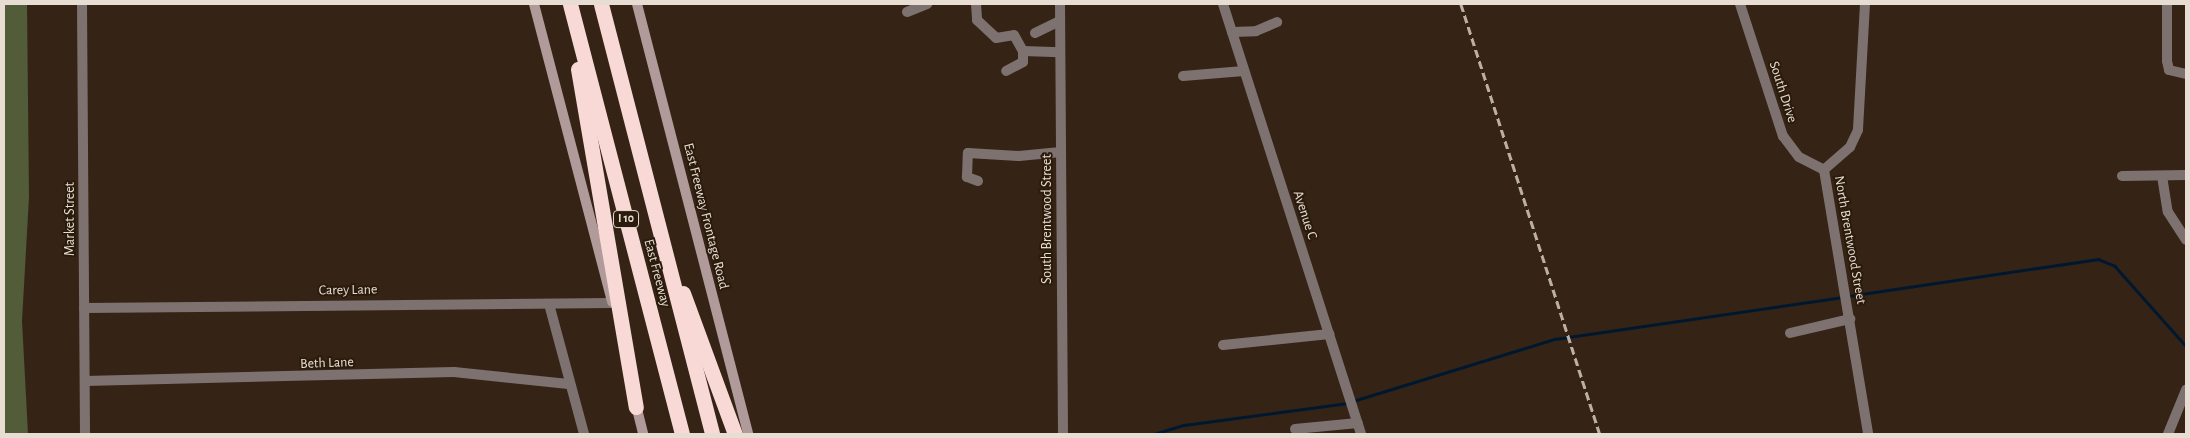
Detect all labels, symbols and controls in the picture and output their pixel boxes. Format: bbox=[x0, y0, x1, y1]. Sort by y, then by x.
street label: South Drive bbox=[1765, 59, 1801, 125]
street label: East Freeway Frontage Road bbox=[680, 141, 732, 291]
street label: South Brentwood Street bbox=[1039, 154, 1055, 284]
street label: North Brentwood Street bbox=[1830, 174, 1870, 306]
street label: Market Street bbox=[62, 182, 78, 256]
street label: Avenue C bbox=[1289, 188, 1321, 242]
road number: I 10 bbox=[612, 210, 640, 228]
street label: East Freeway bbox=[640, 237, 674, 309]
street label: Carey Lane bbox=[319, 281, 377, 299]
street label: Beth Lane bbox=[300, 354, 354, 372]

